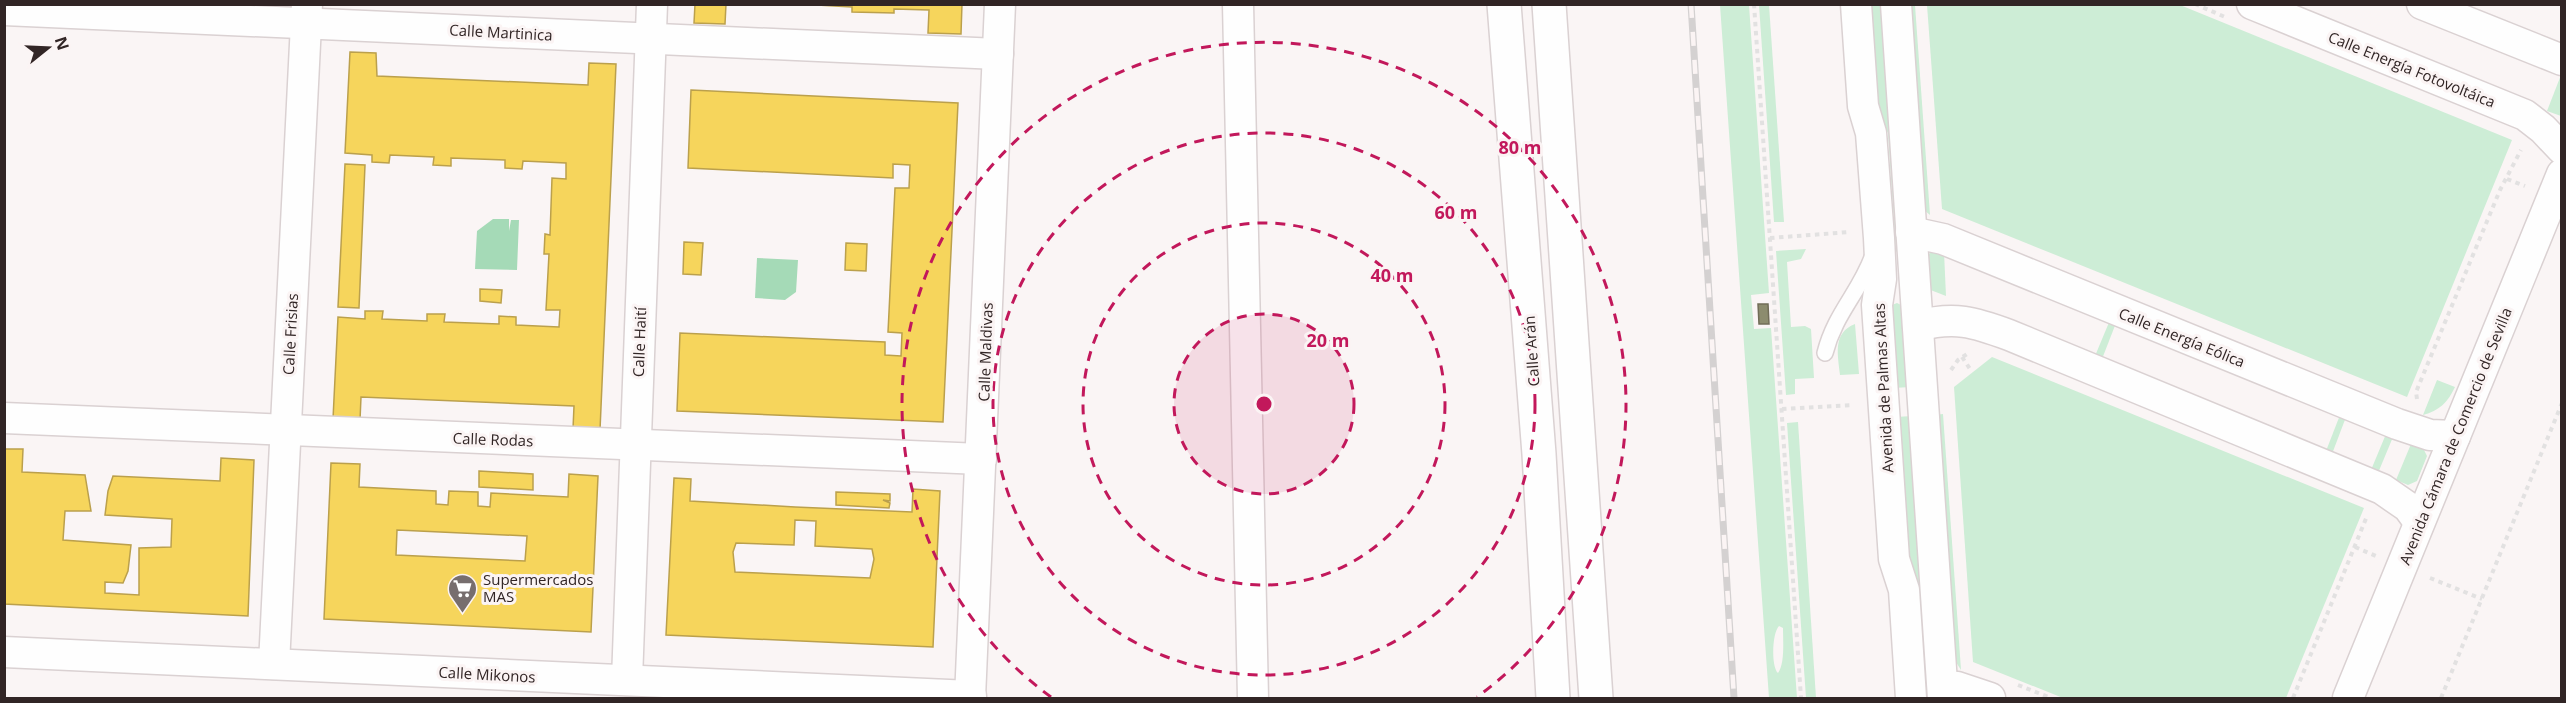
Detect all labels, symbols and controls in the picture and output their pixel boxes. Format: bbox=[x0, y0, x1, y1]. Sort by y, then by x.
north arrow bbox=[18, 18, 78, 78]
street label: Calle Martinica bbox=[449, 19, 553, 45]
street label: Calle Energía Fotovoltáica bbox=[2326, 26, 2498, 112]
text: N bbox=[50, 34, 75, 53]
text: 80 m bbox=[1499, 135, 1541, 159]
text: 60 m bbox=[1435, 200, 1477, 224]
text: 40 m bbox=[1371, 263, 1413, 287]
street label: Calle Frisias bbox=[278, 293, 302, 375]
street label: Calle Maldivas bbox=[973, 302, 997, 402]
street label: Avenida de Palmas Altas bbox=[1869, 303, 1897, 473]
street label: Calle Energía Eólica bbox=[2116, 303, 2248, 371]
street label: Avenida Cámara de Comercio de Sevilla bbox=[2394, 304, 2516, 568]
street label: Calle Haití bbox=[628, 305, 650, 377]
street label: Calle Arán bbox=[1519, 315, 1543, 387]
text: 20 m bbox=[1307, 328, 1349, 352]
centre of rings bbox=[1254, 394, 1274, 414]
street label: Calle Rodas bbox=[452, 428, 534, 450]
place label: Supermercados MAS bbox=[483, 569, 593, 606]
supermarket icon: Supermercados MAS bbox=[446, 572, 478, 614]
street label: Calle Mikonos bbox=[438, 661, 536, 687]

